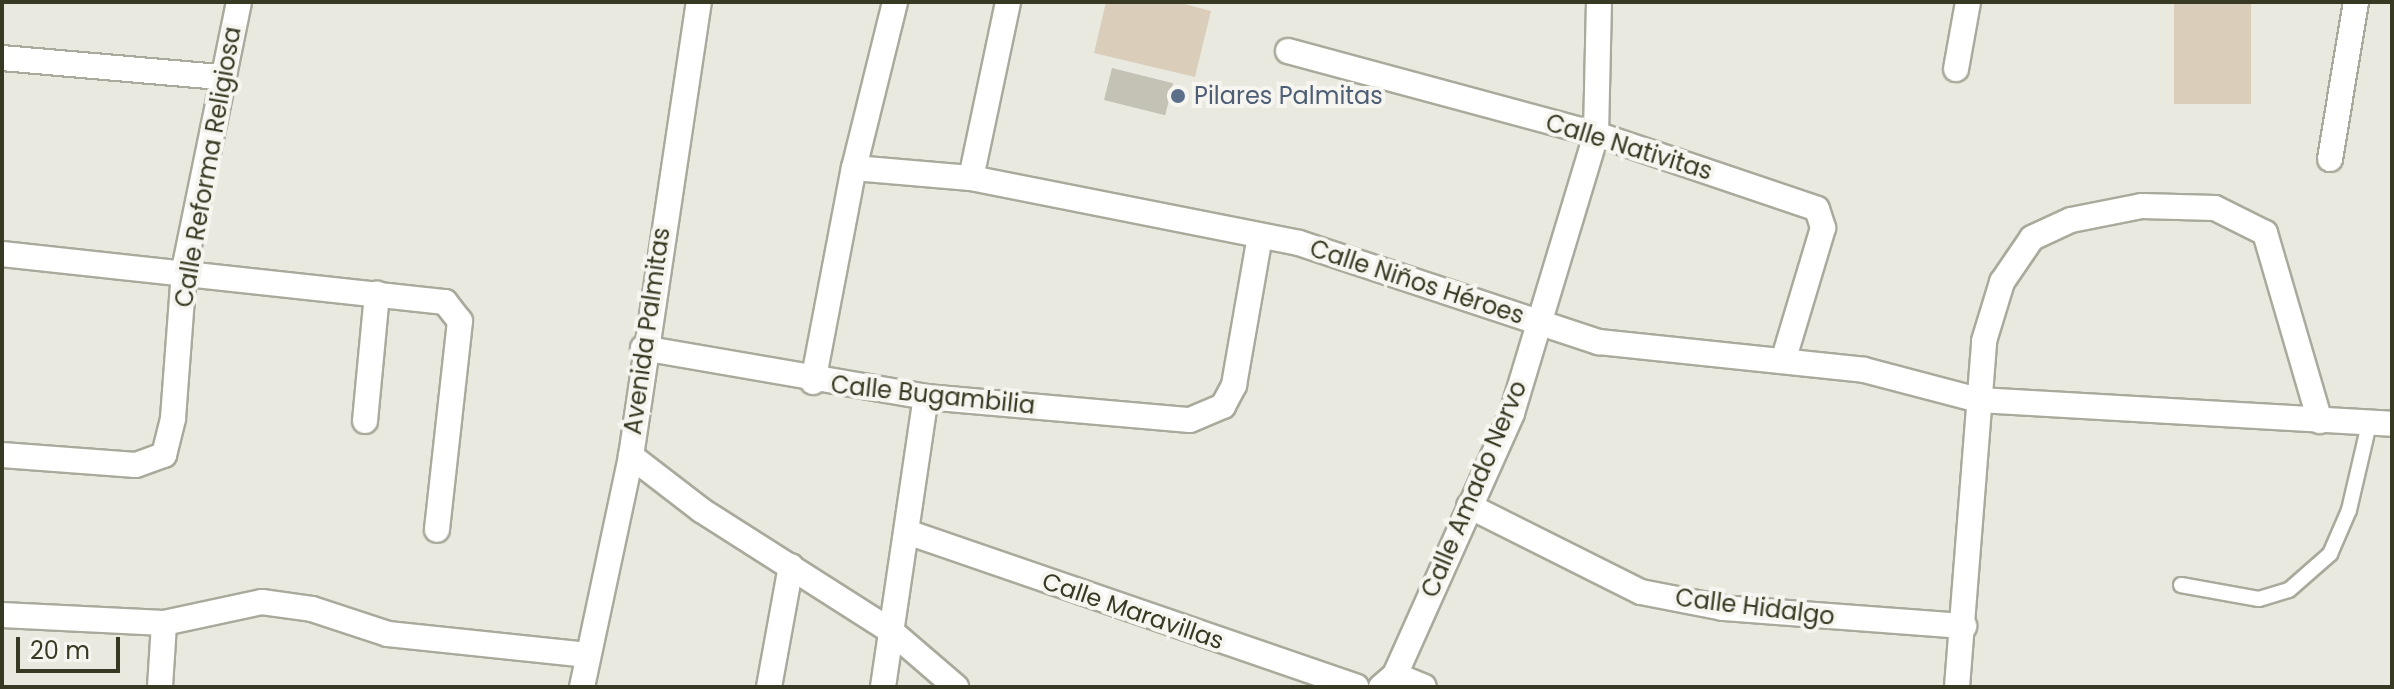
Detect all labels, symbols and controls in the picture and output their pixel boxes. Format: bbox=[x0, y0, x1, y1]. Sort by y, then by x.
street label: Calle Reforma Religiosa bbox=[169, 24, 247, 310]
place label: Pilares Palmitas bbox=[1194, 82, 1383, 110]
marker: Pilares Palmitas bbox=[1169, 87, 1187, 105]
street label: Calle Nativitas bbox=[1542, 108, 1716, 186]
street label: Avenida Palmitas bbox=[618, 226, 676, 436]
street label: Calle Niños Héroes bbox=[1306, 234, 1528, 330]
street label: Calle Bugambilia bbox=[829, 370, 1037, 420]
street label: Calle Amado Nervo bbox=[1415, 376, 1533, 602]
street label: Calle Maravillas bbox=[1039, 566, 1227, 656]
street label: Calle Hidalgo bbox=[1674, 583, 1836, 631]
scale bar bbox=[20, 621, 124, 671]
text: 20 m bbox=[30, 634, 90, 667]

